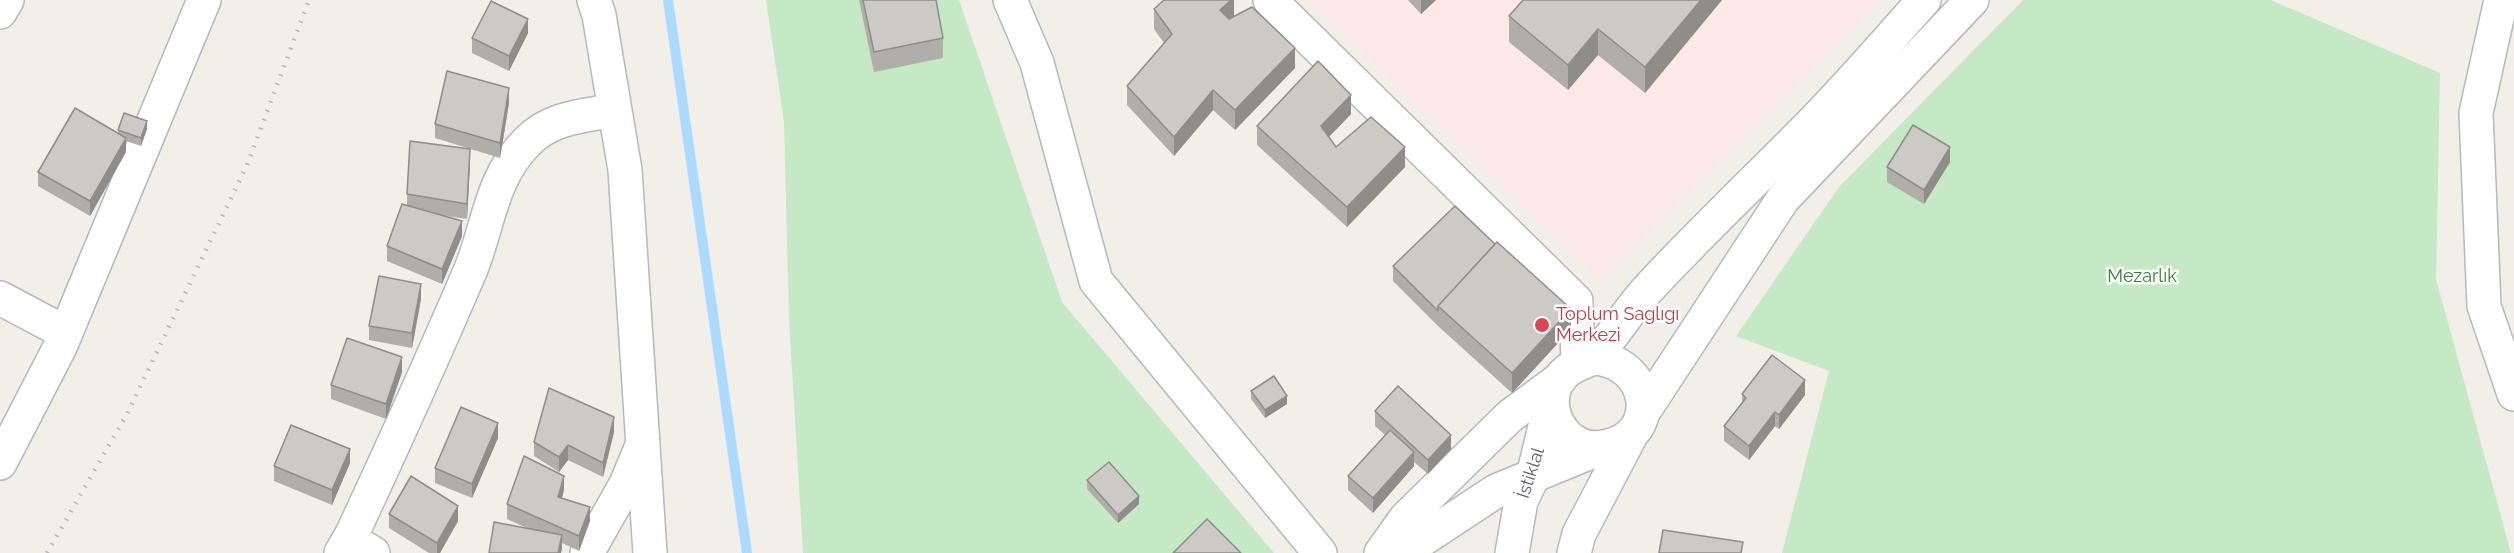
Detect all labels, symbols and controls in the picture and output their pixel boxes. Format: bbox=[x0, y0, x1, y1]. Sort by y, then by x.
park label: Mezarlık bbox=[2107, 266, 2177, 288]
place label: Toplum Saglıgı Merkezi bbox=[1556, 304, 1679, 346]
marker: Toplum Saglıgı Merkezi bbox=[1533, 316, 1551, 334]
street label: İstiklal bbox=[1513, 445, 1549, 501]

